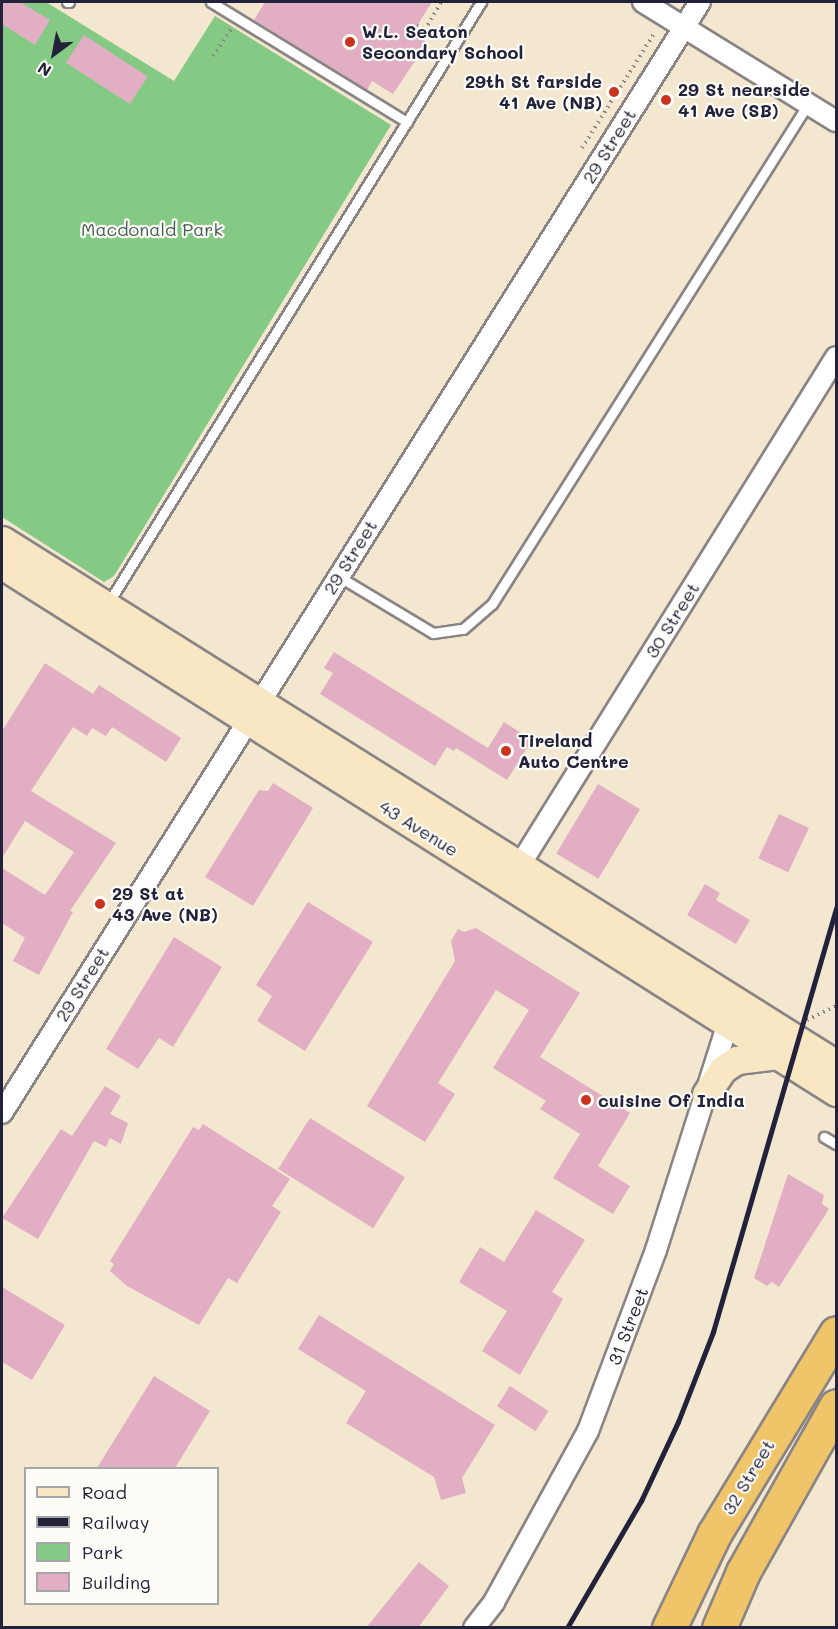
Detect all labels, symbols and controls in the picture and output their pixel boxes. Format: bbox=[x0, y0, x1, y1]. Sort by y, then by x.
place label: W.L. Seaton Secondary School bbox=[362, 21, 523, 63]
north arrow bbox=[24, 24, 84, 84]
marker: W.L. Seaton Secondary School bbox=[343, 35, 357, 49]
text: N bbox=[33, 58, 55, 82]
place label: 29th St farside 41 Ave (NB) bbox=[465, 71, 602, 113]
place label: 29 St nearside 41 Ave (SB) bbox=[678, 79, 810, 122]
marker: 29th St farside 41 Ave (NB) bbox=[607, 85, 621, 99]
marker: 29 St nearside 41 Ave (SB) bbox=[659, 93, 673, 107]
street label: 29 Street bbox=[578, 105, 640, 187]
park label: Macdonald Park bbox=[81, 218, 223, 240]
street label: 29 Street bbox=[319, 516, 381, 598]
street label: 30 Street bbox=[640, 578, 704, 662]
place label: Tireland Auto Centre bbox=[518, 730, 629, 772]
marker: Tireland Auto Centre bbox=[499, 744, 513, 758]
street label: 43 Avenue bbox=[375, 795, 463, 861]
place label: 29 St at 43 Ave (NB) bbox=[112, 883, 218, 926]
marker: 29 St at 43 Ave (NB) bbox=[93, 897, 107, 911]
street label: 29 Street bbox=[51, 943, 113, 1025]
place label: cuisine Of India bbox=[598, 1089, 745, 1111]
marker: cuisine Of India bbox=[579, 1093, 593, 1107]
street label: 31 Street bbox=[603, 1284, 653, 1368]
street label: 32 Street bbox=[717, 1436, 779, 1518]
legend bbox=[24, 1467, 219, 1605]
text: Road bbox=[82, 1480, 127, 1504]
text: Railway bbox=[82, 1510, 149, 1534]
text: Park bbox=[82, 1540, 123, 1564]
text: Building bbox=[82, 1570, 150, 1594]

